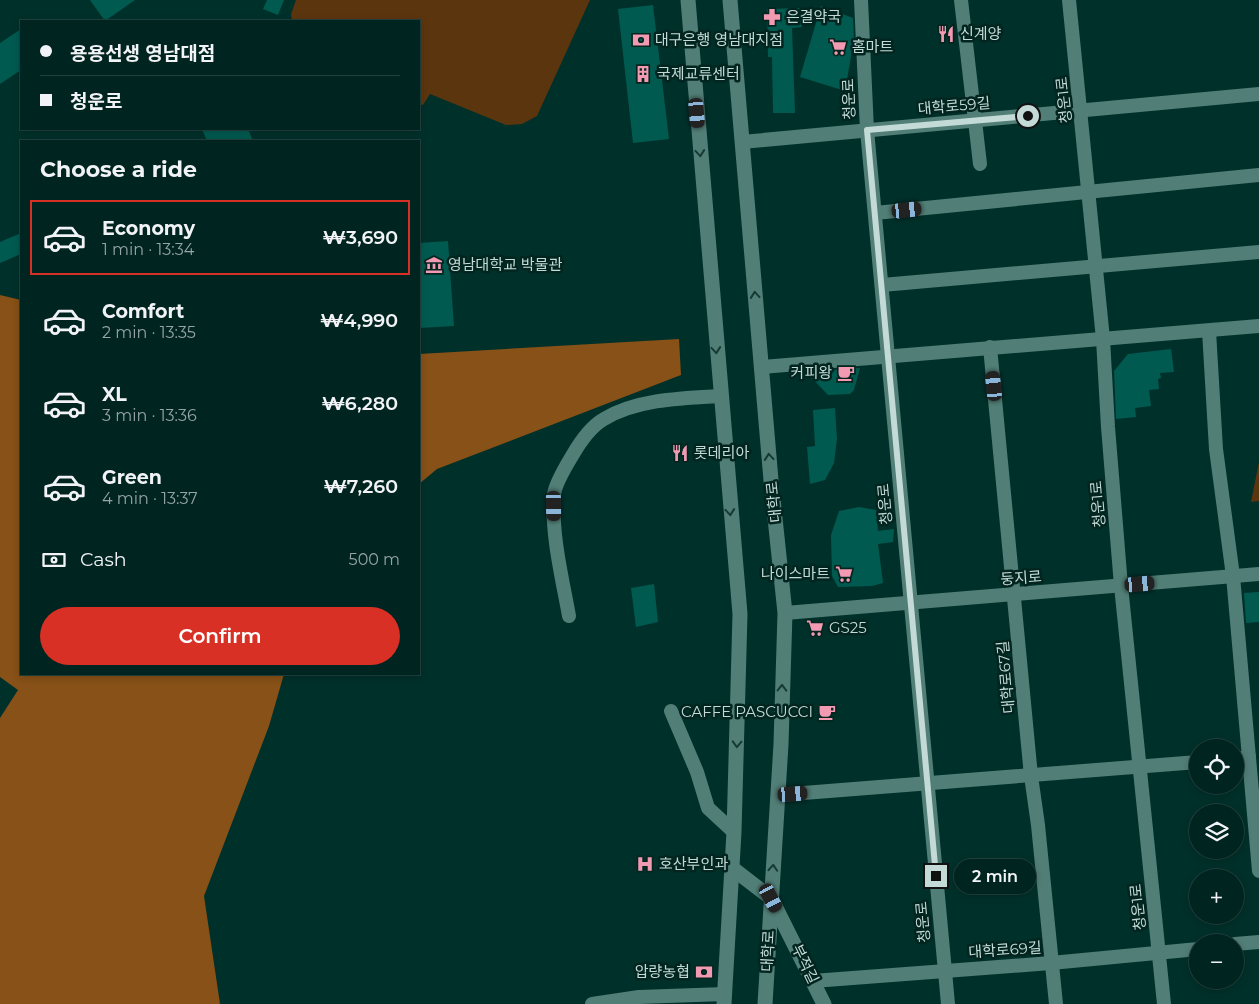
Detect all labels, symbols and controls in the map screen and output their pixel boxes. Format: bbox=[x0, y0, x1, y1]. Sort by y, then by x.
pharmacy icon: 은결약국 bbox=[762, 7, 782, 27]
place label: 은결약국 bbox=[786, 7, 841, 26]
restaurant icon: 신계양 bbox=[936, 24, 956, 44]
place label: 신계양 bbox=[960, 24, 1002, 43]
bank icon: 대구은행 영남대지점 bbox=[631, 30, 651, 50]
place label: 대구은행 영남대지점 bbox=[655, 30, 783, 49]
supermarket icon: 홈마트 bbox=[828, 37, 848, 57]
place label: 홈마트 bbox=[852, 37, 894, 56]
text: 용용선생 영남대점 bbox=[70, 42, 215, 65]
building icon: 국제교류센터 bbox=[633, 64, 653, 84]
place label: 국제교류센터 bbox=[657, 64, 740, 83]
street label: 청운1로 bbox=[1052, 76, 1075, 124]
street label: 청운로 bbox=[838, 78, 859, 120]
text: 청운로 bbox=[70, 90, 122, 113]
street label: 대학로59길 bbox=[917, 93, 991, 118]
car bbox=[688, 97, 705, 129]
route start bbox=[1017, 105, 1039, 127]
one-way arrow bbox=[694, 150, 705, 158]
text: Choose a ride bbox=[40, 156, 197, 183]
car bbox=[891, 201, 922, 219]
icon: car bbox=[42, 215, 87, 260]
text: Economy bbox=[102, 217, 195, 240]
text: ₩3,690 bbox=[323, 226, 398, 249]
text: 1 min · 13:34 bbox=[102, 240, 194, 259]
museum icon: 영남대학교 박물관 bbox=[424, 255, 444, 275]
place label: 영남대학교 박물관 bbox=[448, 255, 563, 274]
one-way arrow bbox=[750, 290, 761, 298]
icon: car bbox=[42, 298, 87, 343]
text: Comfort bbox=[102, 300, 184, 323]
text: ₩4,990 bbox=[320, 309, 398, 332]
text: 2 min · 13:35 bbox=[102, 323, 196, 342]
one-way arrow bbox=[710, 346, 721, 354]
place label: 커피왕 bbox=[791, 363, 832, 382]
cafe icon: 커피왕 bbox=[836, 363, 856, 383]
car bbox=[984, 370, 1003, 402]
icon: car bbox=[42, 381, 87, 426]
text: XL bbox=[102, 383, 127, 406]
text: ₩6,280 bbox=[322, 392, 398, 415]
text: 3 min · 13:36 bbox=[102, 406, 197, 425]
restaurant icon: 롯데리아 bbox=[670, 443, 690, 463]
place label: 롯데리아 bbox=[694, 443, 749, 462]
one-way arrow bbox=[764, 452, 775, 460]
icon: car bbox=[42, 464, 87, 509]
text: Green bbox=[102, 466, 162, 489]
text: ₩7,260 bbox=[324, 475, 398, 498]
street label: 대학로 bbox=[762, 480, 785, 524]
street label: 청운1로 bbox=[1086, 480, 1109, 528]
street label: 청운로 bbox=[873, 483, 896, 525]
text: 4 min · 13:37 bbox=[102, 489, 198, 508]
car bbox=[546, 491, 561, 521]
one-way arrow bbox=[724, 508, 735, 516]
icon: cash bbox=[40, 546, 68, 574]
text: Cash bbox=[80, 548, 127, 571]
text: 500 m bbox=[349, 550, 400, 569]
place label: 나이스마트 bbox=[761, 564, 830, 583]
supermarket icon: 나이스마트 bbox=[834, 564, 854, 584]
street label: 둥지로 bbox=[1000, 567, 1042, 588]
car bbox=[1124, 575, 1155, 593]
button: Confirm bbox=[40, 607, 400, 665]
supermarket icon: GS25 bbox=[805, 618, 825, 638]
place label: GS25 bbox=[829, 618, 867, 637]
street label: 대학로67길 bbox=[993, 640, 1018, 714]
one-way arrow bbox=[776, 684, 787, 692]
place label: CAFFE PASCUCCI bbox=[681, 702, 813, 721]
cafe icon: CAFFE PASCUCCI bbox=[817, 702, 837, 722]
map controls bbox=[1189, 739, 1244, 989]
button: locate bbox=[1189, 739, 1244, 794]
one-way arrow bbox=[731, 740, 742, 748]
car bbox=[777, 785, 808, 803]
button: layers bbox=[1189, 804, 1244, 859]
hospital icon: 호산부인과 bbox=[635, 854, 655, 874]
place label: 호산부인과 bbox=[659, 854, 728, 873]
callout: 2 min bbox=[954, 858, 1036, 894]
one-way arrow bbox=[768, 864, 779, 872]
route end bbox=[925, 865, 947, 887]
text: 2 min bbox=[972, 867, 1018, 886]
button: + bbox=[1189, 869, 1244, 924]
car bbox=[757, 881, 784, 915]
street label: 청운1로 bbox=[1126, 883, 1149, 931]
street label: 청운로 bbox=[911, 901, 934, 943]
street label: 대학로 bbox=[757, 930, 778, 972]
button: − bbox=[1189, 934, 1244, 989]
street label: 대학로69길 bbox=[968, 937, 1042, 962]
street label: 부적길 bbox=[788, 941, 823, 987]
place label: 압량농협 bbox=[635, 962, 690, 981]
bank icon: 압량농협 bbox=[694, 962, 714, 982]

